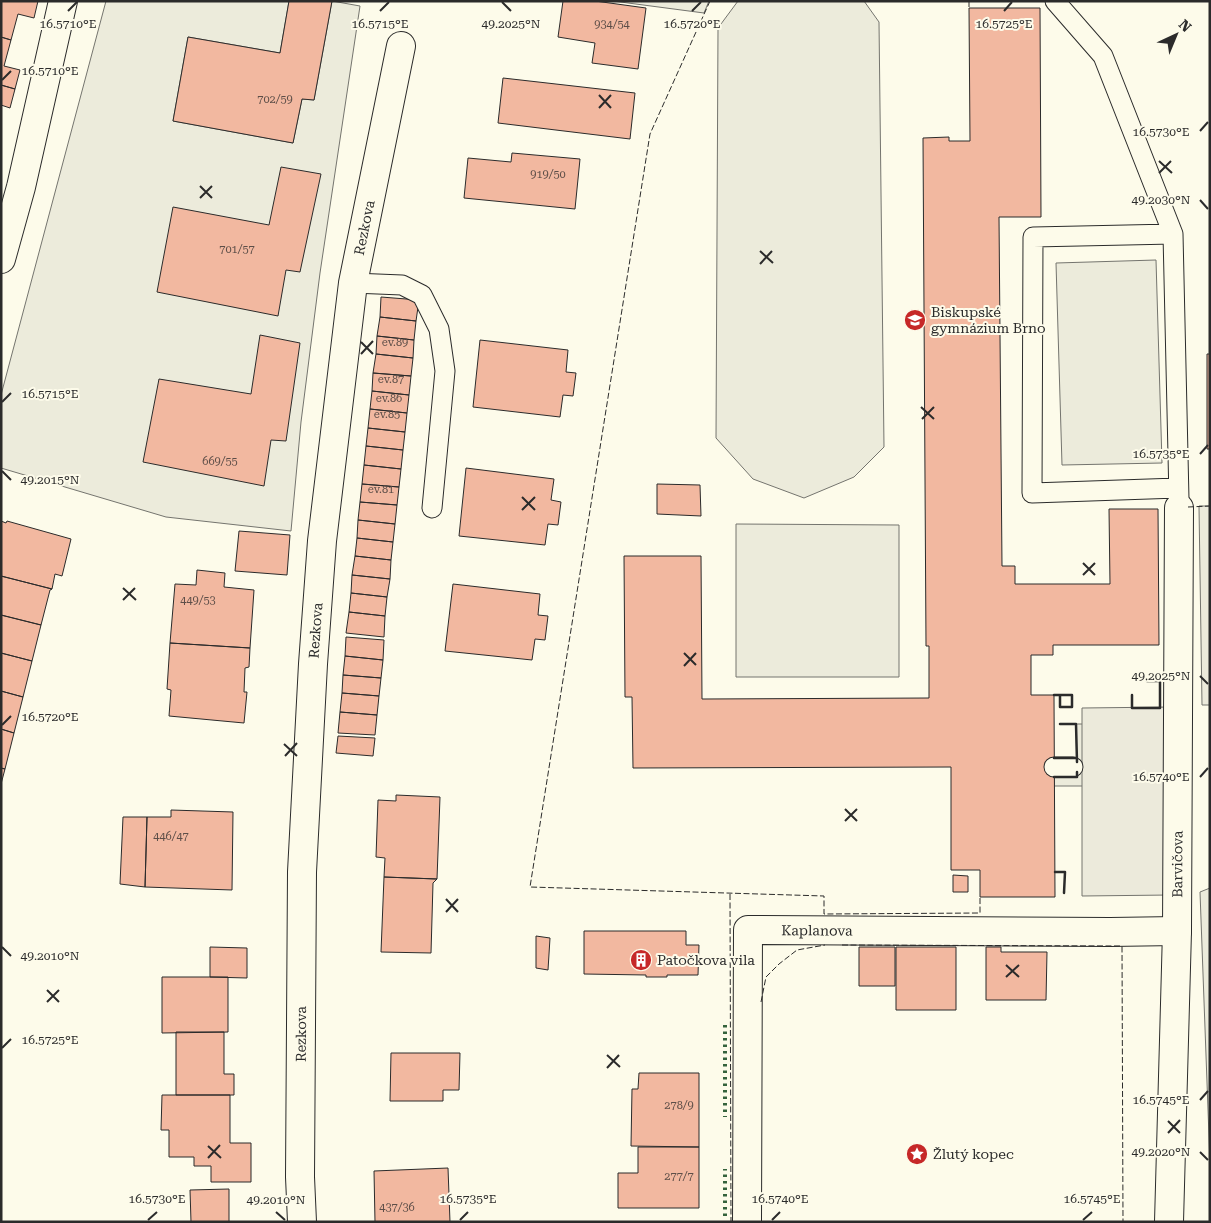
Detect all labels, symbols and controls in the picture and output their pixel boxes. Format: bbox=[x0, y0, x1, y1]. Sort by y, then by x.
north arrow bbox=[1151, 10, 1201, 60]
text: N bbox=[1176, 16, 1195, 35]
text: 16.5710°E bbox=[40, 17, 96, 31]
text: 16.5715°E bbox=[352, 17, 408, 31]
text: 49.2025°N bbox=[482, 17, 541, 31]
text: 16.5720°E bbox=[664, 17, 720, 31]
text: 16.5725°E bbox=[976, 17, 1032, 31]
house number: 934/54 bbox=[594, 18, 631, 31]
text: 16.5710°E bbox=[22, 64, 78, 78]
house number: 702/59 bbox=[257, 93, 293, 106]
text: 16.5730°E bbox=[1133, 125, 1189, 139]
house number: 919/50 bbox=[530, 168, 566, 181]
text: 49.2030°N bbox=[1132, 193, 1191, 207]
street label: Rezkova bbox=[351, 198, 378, 257]
house number: 701/57 bbox=[219, 243, 255, 256]
place label: Biskupské gymnázium Brno bbox=[931, 304, 1046, 336]
school or university icon: Biskupské gymnázium Brno bbox=[903, 308, 927, 332]
house number: ev.89 bbox=[382, 336, 408, 349]
house number: ev.87 bbox=[378, 373, 404, 386]
text: 16.5715°E bbox=[22, 387, 78, 401]
house number: ev.86 bbox=[376, 392, 402, 405]
house number: ev.85 bbox=[374, 408, 400, 421]
text: 16.5735°E bbox=[1133, 447, 1189, 461]
house number: 669/55 bbox=[202, 455, 238, 468]
text: 49.2015°N bbox=[21, 473, 80, 487]
house number: ev.81 bbox=[368, 483, 394, 496]
house number: 449/53 bbox=[180, 594, 216, 607]
street label: Rezkova bbox=[305, 602, 326, 659]
text: 49.2025°N bbox=[1132, 669, 1191, 683]
text: 16.5720°E bbox=[22, 710, 78, 724]
text: 16.5740°E bbox=[1133, 770, 1189, 784]
house number: 446/47 bbox=[153, 830, 189, 843]
street label: Barvičova bbox=[1169, 830, 1185, 898]
street label: Kaplanova bbox=[781, 922, 853, 939]
building icon: Patočkova vila bbox=[629, 948, 653, 972]
text: 49.2010°N bbox=[21, 949, 80, 963]
place label: Patočkova vila bbox=[657, 952, 755, 968]
street label: Rezkova bbox=[293, 1006, 309, 1062]
text: 16.5725°E bbox=[22, 1033, 78, 1047]
text: 16.5745°E bbox=[1133, 1093, 1189, 1107]
house number: 278/9 bbox=[664, 1099, 694, 1112]
place icon: Žlutý kopec bbox=[905, 1142, 929, 1166]
text: 49.2020°N bbox=[1132, 1145, 1191, 1159]
place label: Žlutý kopec bbox=[933, 1146, 1014, 1162]
house number: 277/7 bbox=[664, 1170, 694, 1183]
text: 16.5730°E bbox=[129, 1192, 185, 1206]
text: 16.5735°E bbox=[440, 1192, 496, 1206]
text: 16.5740°E bbox=[752, 1192, 808, 1206]
text: 16.5745°E bbox=[1064, 1192, 1120, 1206]
text: 49.2010°N bbox=[247, 1193, 306, 1207]
house number: 437/36 bbox=[379, 1201, 415, 1214]

